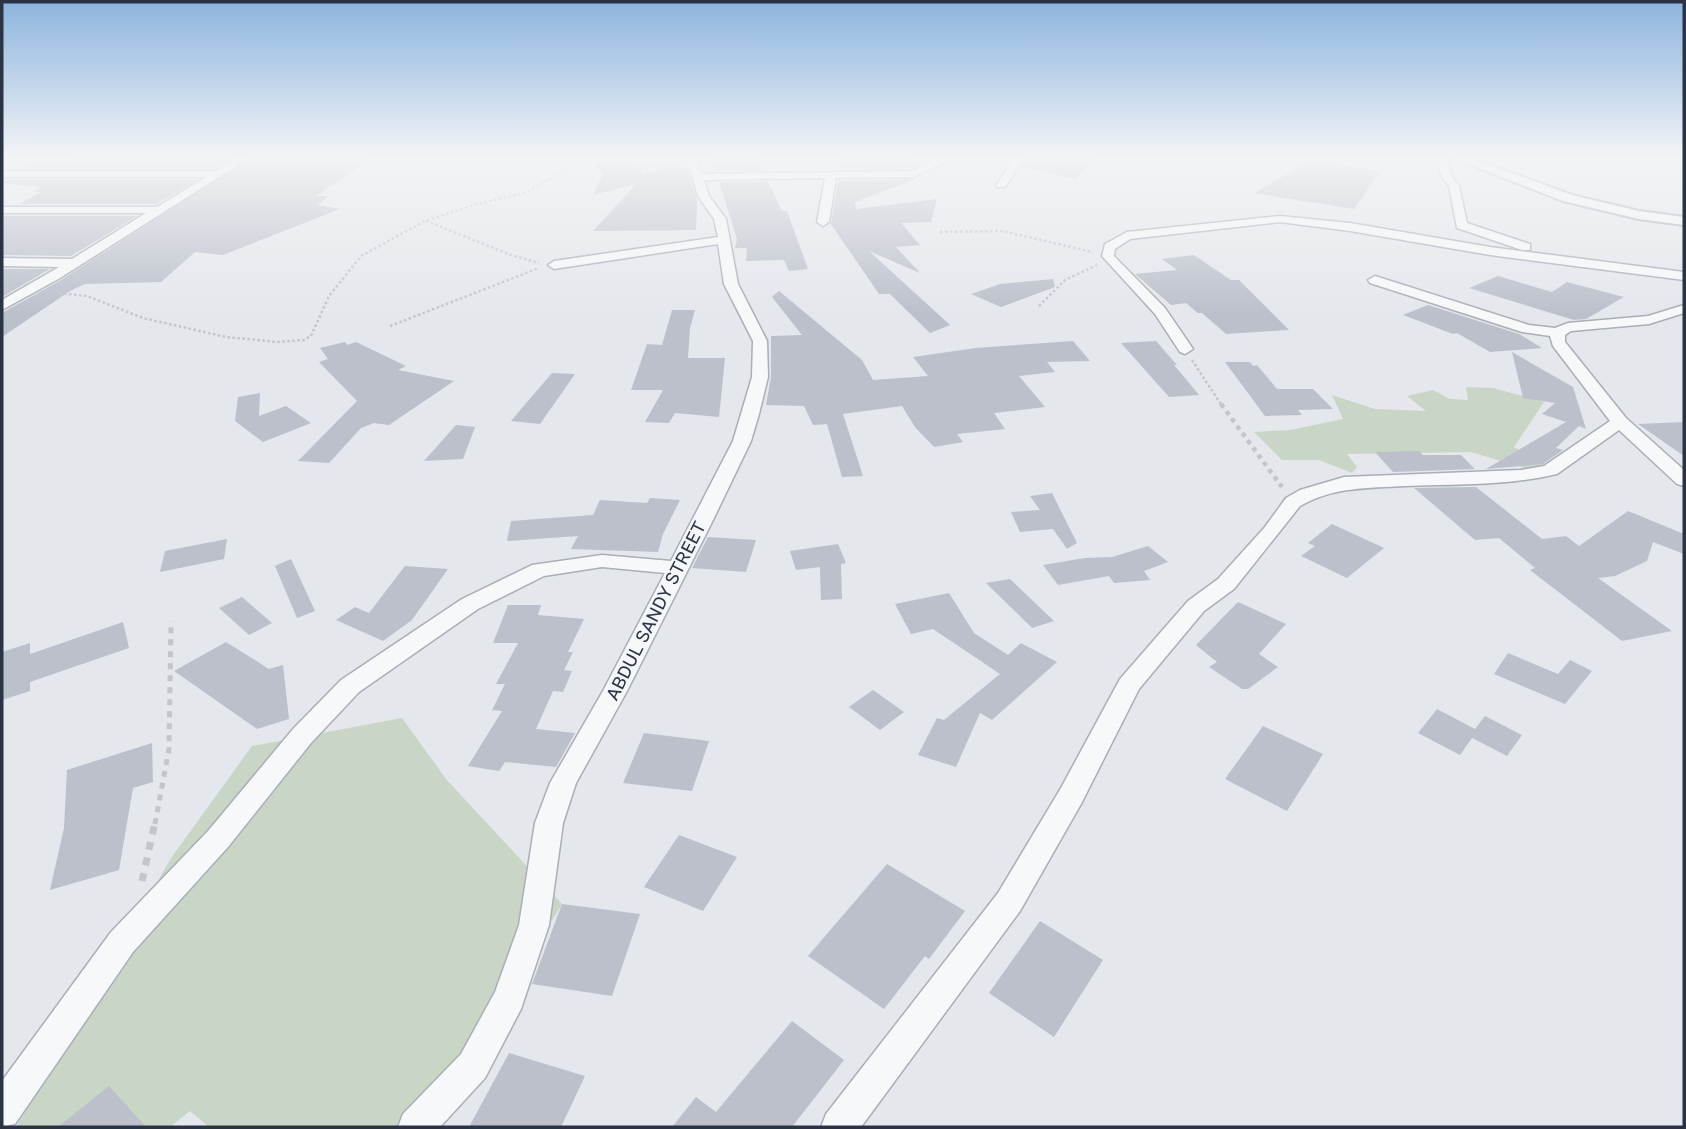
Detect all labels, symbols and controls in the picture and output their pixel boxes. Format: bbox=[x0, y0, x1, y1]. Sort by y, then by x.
street label: ABDUL SANDY STREET bbox=[600, 517, 710, 704]

